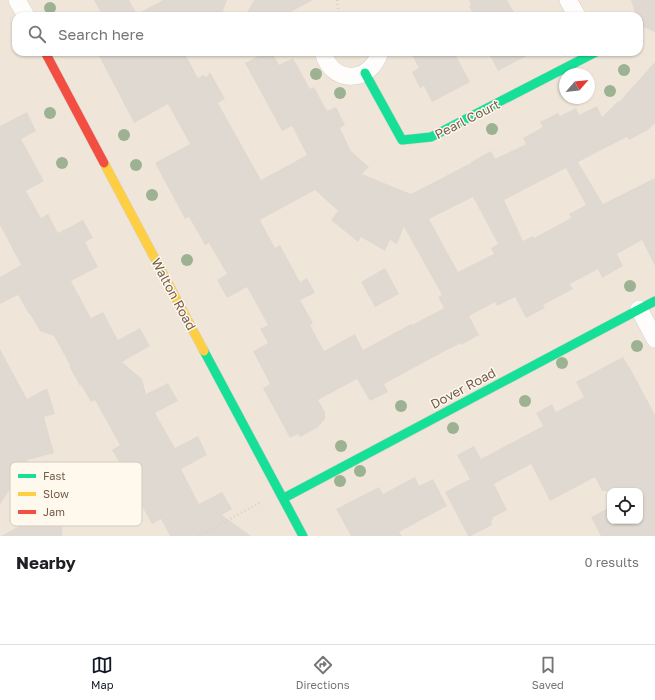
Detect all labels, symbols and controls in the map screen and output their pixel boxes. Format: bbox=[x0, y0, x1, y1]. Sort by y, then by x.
search box bbox=[12, 12, 643, 56]
icon: search bbox=[26, 23, 48, 45]
text: Search here bbox=[58, 25, 144, 43]
north arrow bbox=[559, 68, 595, 104]
street label: Pearl Court bbox=[432, 96, 502, 142]
street label: Walton Road bbox=[148, 255, 200, 333]
street label: Dover Road bbox=[428, 364, 498, 412]
legend bbox=[10, 462, 142, 526]
text: Fast bbox=[43, 469, 66, 482]
text: Slow bbox=[43, 487, 69, 500]
map controls bbox=[607, 488, 643, 524]
button: locate bbox=[607, 488, 643, 524]
text: Jam bbox=[43, 505, 65, 518]
text: Nearby bbox=[16, 552, 76, 573]
text: 0 results bbox=[584, 554, 639, 570]
tab: Map bbox=[91, 654, 114, 691]
tab: Directions bbox=[296, 654, 350, 691]
tab: Saved bbox=[532, 654, 564, 691]

